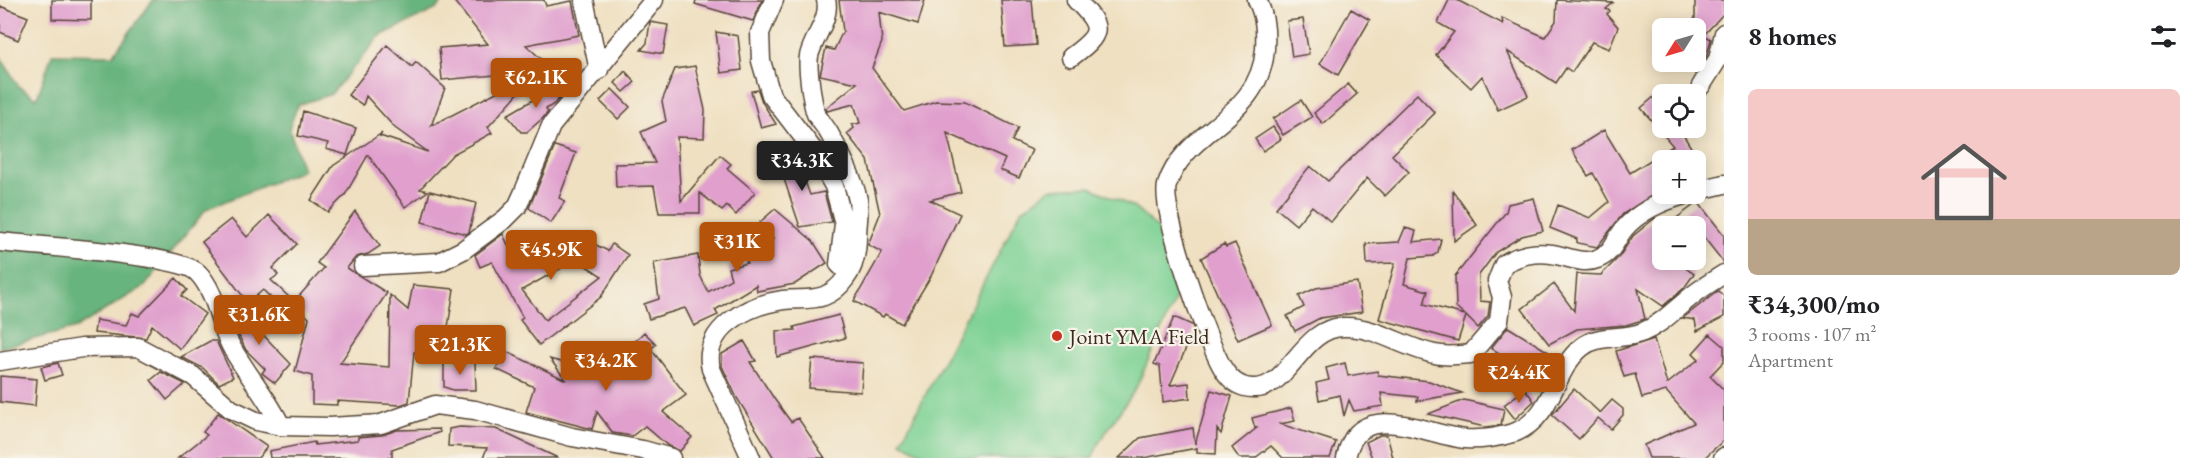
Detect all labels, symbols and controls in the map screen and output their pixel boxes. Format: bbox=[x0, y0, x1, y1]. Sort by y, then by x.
north arrow bbox=[1652, 18, 1706, 72]
map controls bbox=[1652, 18, 1706, 270]
text: 8 homes bbox=[1748, 19, 1837, 53]
icon: filters bbox=[2147, 20, 2180, 53]
pin: ₹62.1K bbox=[487, 58, 585, 109]
text: ₹62.1K bbox=[505, 64, 567, 90]
button: locate bbox=[1652, 84, 1706, 138]
icon: home bbox=[1910, 128, 2018, 236]
pin: ₹34.3K bbox=[753, 141, 851, 192]
text: ₹34.3K bbox=[771, 147, 833, 173]
button: + bbox=[1652, 150, 1706, 204]
button: − bbox=[1652, 216, 1706, 270]
pin: ₹31K bbox=[701, 222, 773, 273]
text: ₹31K bbox=[714, 228, 760, 254]
pin: ₹45.9K bbox=[502, 230, 600, 281]
text: ₹45.9K bbox=[520, 236, 582, 262]
text: ₹34,300/mo bbox=[1748, 287, 1880, 321]
pin: ₹31.6K bbox=[210, 295, 308, 346]
text: ₹31.6K bbox=[228, 301, 290, 327]
text: 3 rooms · 107 m² bbox=[1748, 321, 1876, 347]
place label: Joint YMA Field bbox=[1067, 322, 1210, 351]
pin: ₹21.3K bbox=[411, 325, 509, 376]
marker: Joint YMA Field bbox=[1050, 329, 1064, 343]
text: ₹21.3K bbox=[429, 331, 491, 357]
pin: ₹34.2K bbox=[557, 341, 655, 392]
text: ₹34.2K bbox=[575, 347, 637, 373]
text: Apartment bbox=[1748, 347, 1833, 373]
pin: ₹24.4K bbox=[1470, 353, 1568, 404]
text: ₹24.4K bbox=[1488, 359, 1550, 385]

